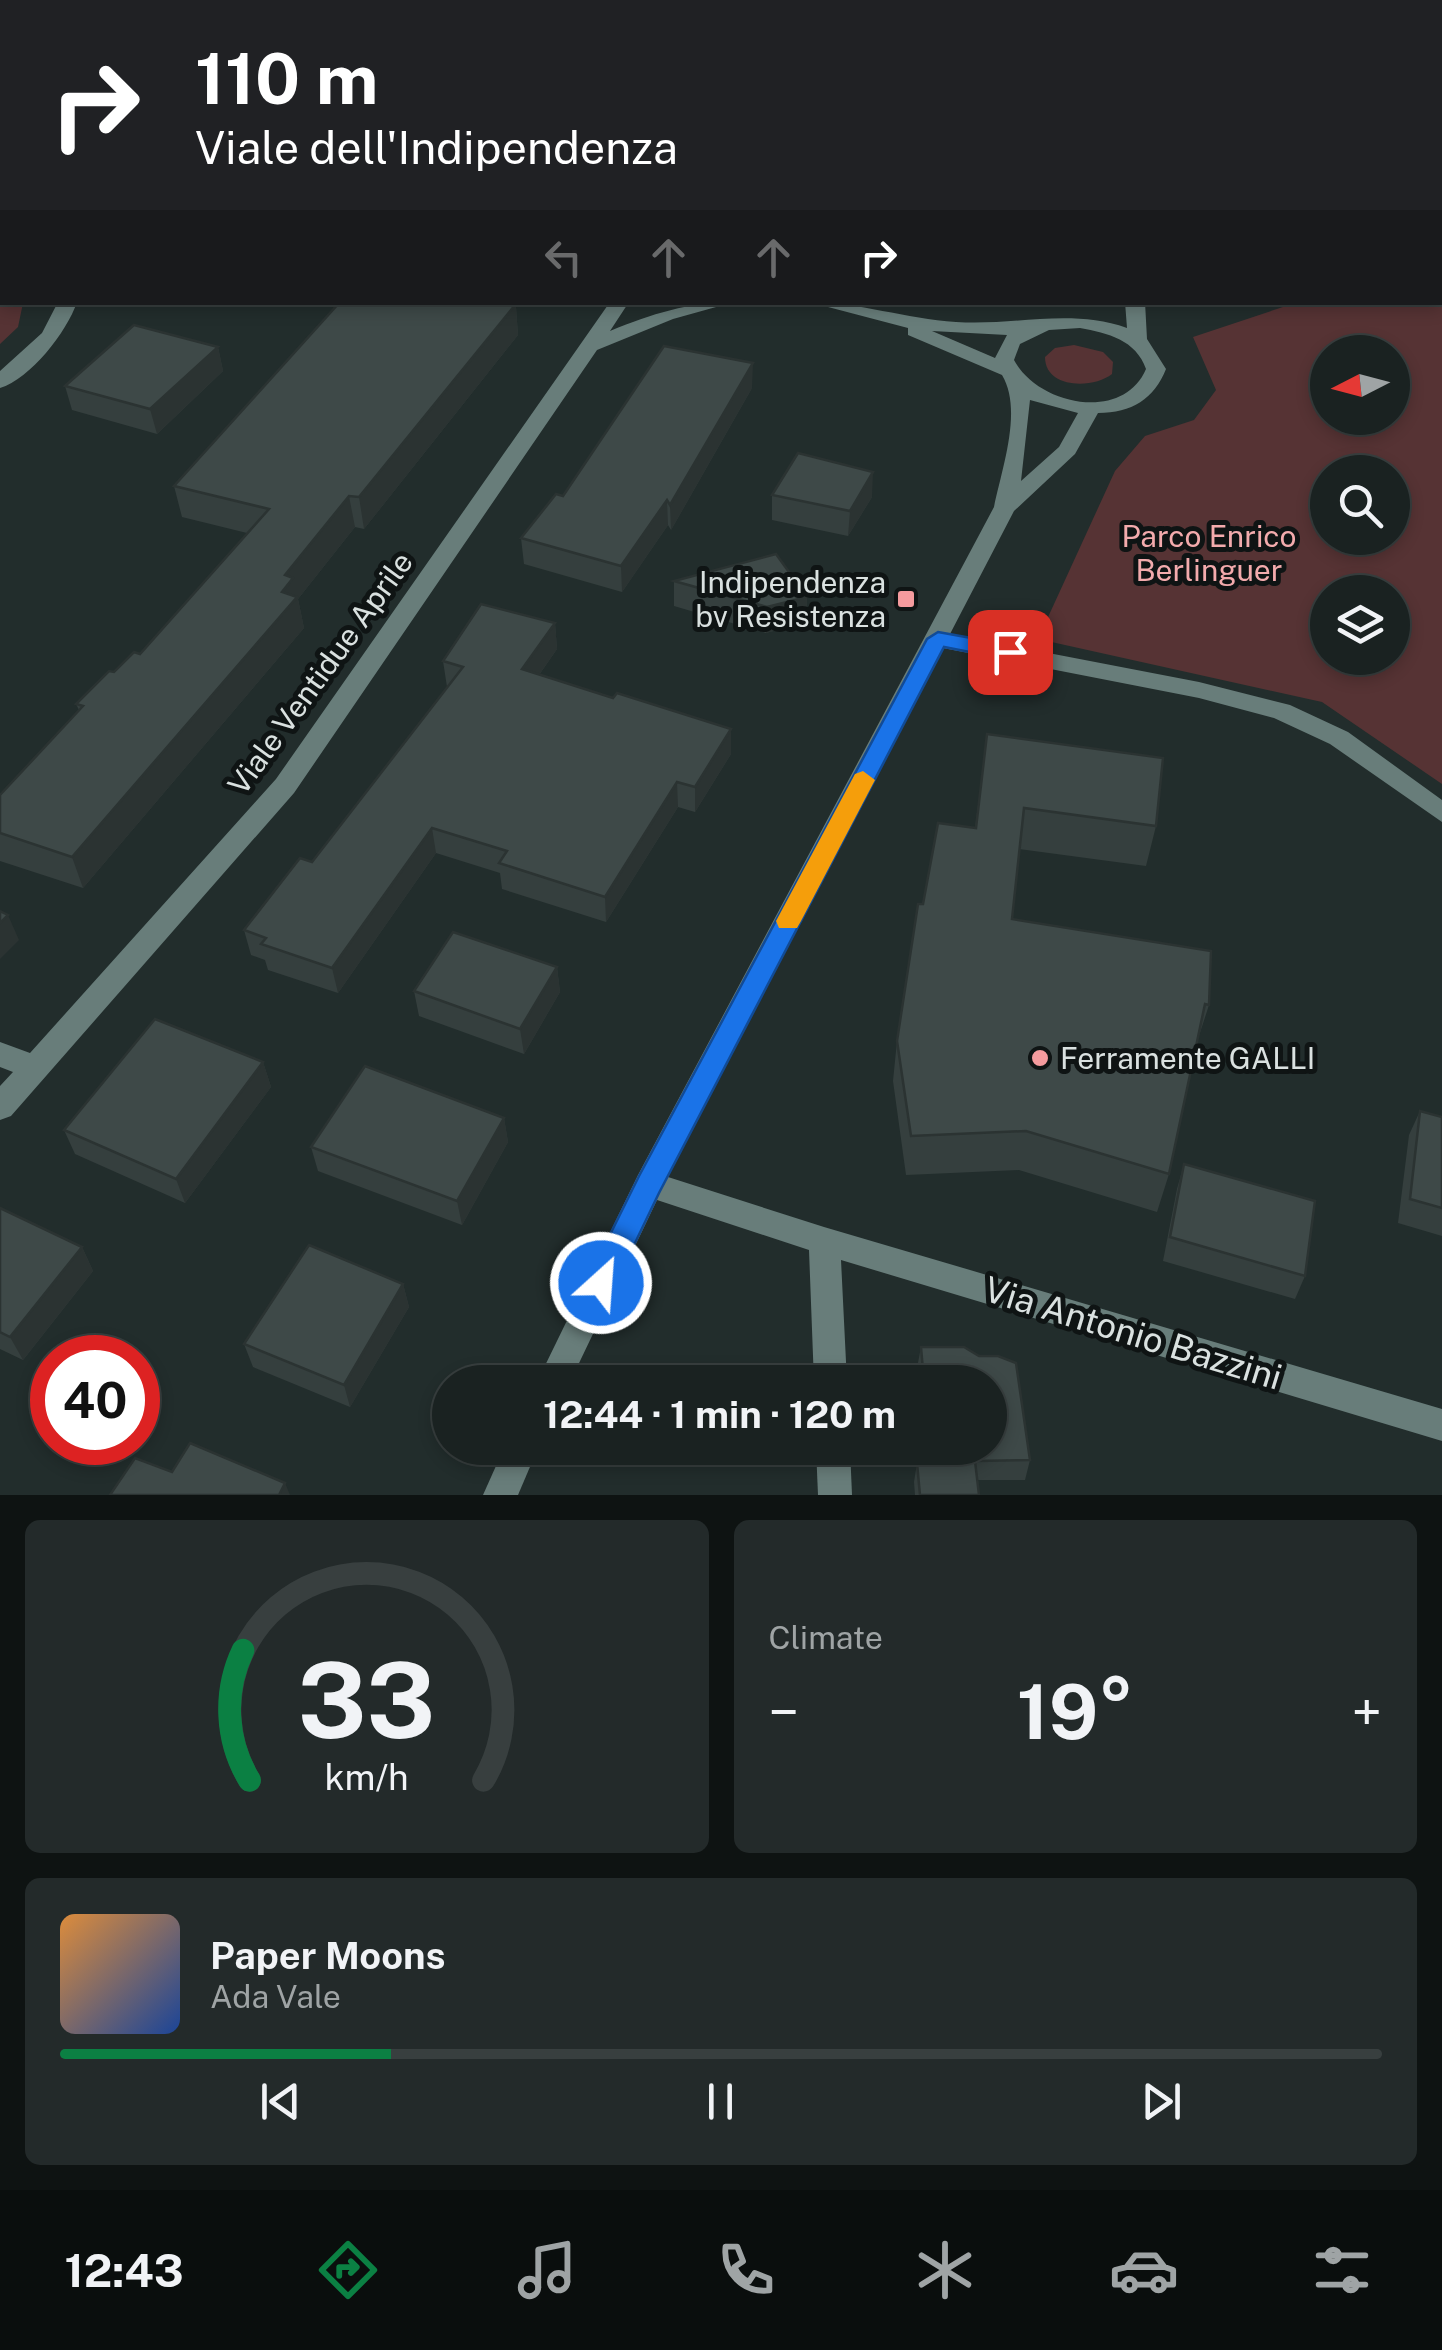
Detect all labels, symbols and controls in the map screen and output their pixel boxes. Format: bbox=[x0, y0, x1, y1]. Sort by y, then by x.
text: 110 m bbox=[195, 37, 379, 120]
icon: right bbox=[30, 40, 160, 170]
text: Viale dell'Indipendenza bbox=[195, 121, 678, 174]
icon: left bbox=[536, 230, 591, 285]
icon: ahead bbox=[641, 230, 696, 285]
icon: ahead bbox=[746, 230, 801, 285]
icon: right bbox=[851, 230, 906, 285]
north arrow bbox=[1310, 335, 1410, 435]
map controls bbox=[1310, 335, 1410, 675]
button: search bbox=[1310, 455, 1410, 555]
park label: Parco Enrico Berlinguer bbox=[1121, 518, 1297, 588]
street label: Viale Ventidue Aprile bbox=[220, 545, 420, 801]
place label: Indipendenza bv Resistenza bbox=[695, 564, 886, 634]
button: layers bbox=[1310, 575, 1410, 675]
marker: Indipendenza bv Resistenza bbox=[895, 588, 917, 610]
pin bbox=[968, 610, 1053, 695]
icon: arrive bbox=[983, 625, 1038, 680]
place label: Ferramente GALLI bbox=[1060, 1040, 1315, 1076]
marker: Ferramente GALLI bbox=[1029, 1047, 1051, 1069]
position arrow bbox=[549, 1231, 653, 1335]
street label: Via Antonio Bazzini bbox=[979, 1268, 1287, 1398]
speed limit sign: 40 bbox=[30, 1335, 160, 1465]
text: 12:44 · 1 min · 120 m bbox=[543, 1392, 896, 1437]
text: Climate bbox=[769, 1619, 883, 1656]
text: 33 bbox=[298, 1639, 436, 1761]
text: 19° bbox=[1017, 1668, 1134, 1756]
text: − bbox=[769, 1680, 799, 1744]
text: + bbox=[1351, 1680, 1382, 1744]
text: km/h bbox=[325, 1756, 409, 1798]
text: Paper Moons bbox=[210, 1933, 445, 1978]
text: Ada Vale bbox=[210, 1978, 341, 2015]
icon: previous bbox=[253, 2074, 308, 2129]
icon: pause bbox=[693, 2074, 748, 2129]
icon: next bbox=[1134, 2074, 1189, 2129]
icon: directions bbox=[313, 2235, 383, 2305]
icon: music bbox=[512, 2235, 582, 2305]
icon: phone bbox=[711, 2235, 781, 2305]
icon: climate bbox=[910, 2235, 980, 2305]
icon: car bbox=[1109, 2235, 1179, 2305]
icon: filters bbox=[1307, 2235, 1377, 2305]
text: 12:43 bbox=[64, 2244, 184, 2297]

